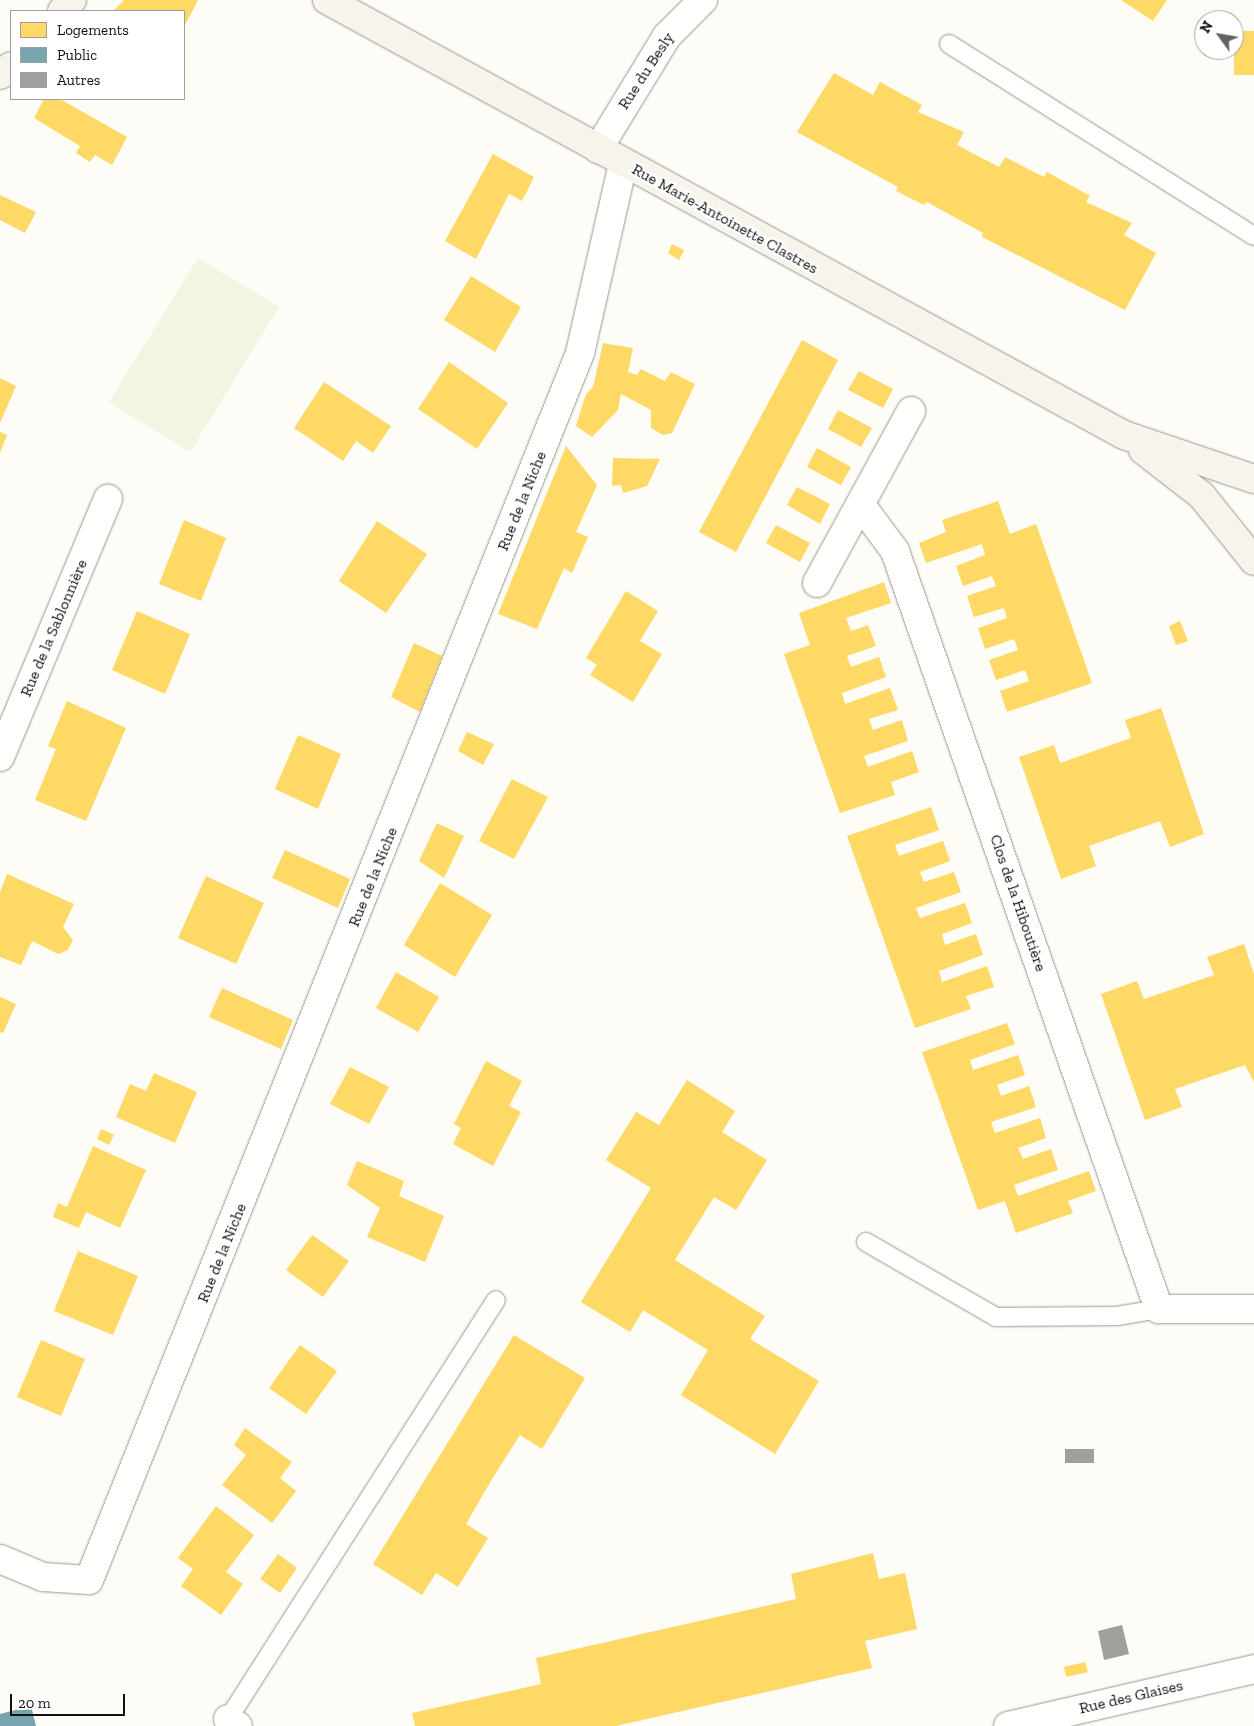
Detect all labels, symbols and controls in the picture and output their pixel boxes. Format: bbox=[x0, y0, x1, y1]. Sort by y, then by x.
legend bbox=[10, 10, 185, 100]
north arrow bbox=[1194, 10, 1244, 60]
text: N bbox=[1197, 18, 1217, 36]
text: Logements bbox=[57, 21, 129, 39]
street label: Rue du Besly bbox=[614, 29, 678, 113]
text: Public bbox=[57, 46, 97, 64]
text: Autres bbox=[57, 71, 100, 89]
street label: Rue Marie-Antoinette Clastres bbox=[629, 160, 821, 278]
street label: Rue de la Niche bbox=[493, 449, 551, 553]
street label: Rue de la Sablonnière bbox=[16, 556, 92, 700]
street label: Rue de la Niche bbox=[344, 825, 402, 929]
street label: Clos de la Hiboutière bbox=[986, 832, 1050, 974]
street label: Rue de la Niche bbox=[193, 1201, 251, 1305]
street label: Rue des Glaises bbox=[1077, 1676, 1185, 1718]
scale bar bbox=[12, 1684, 128, 1716]
text: 20 m bbox=[18, 1694, 51, 1712]

